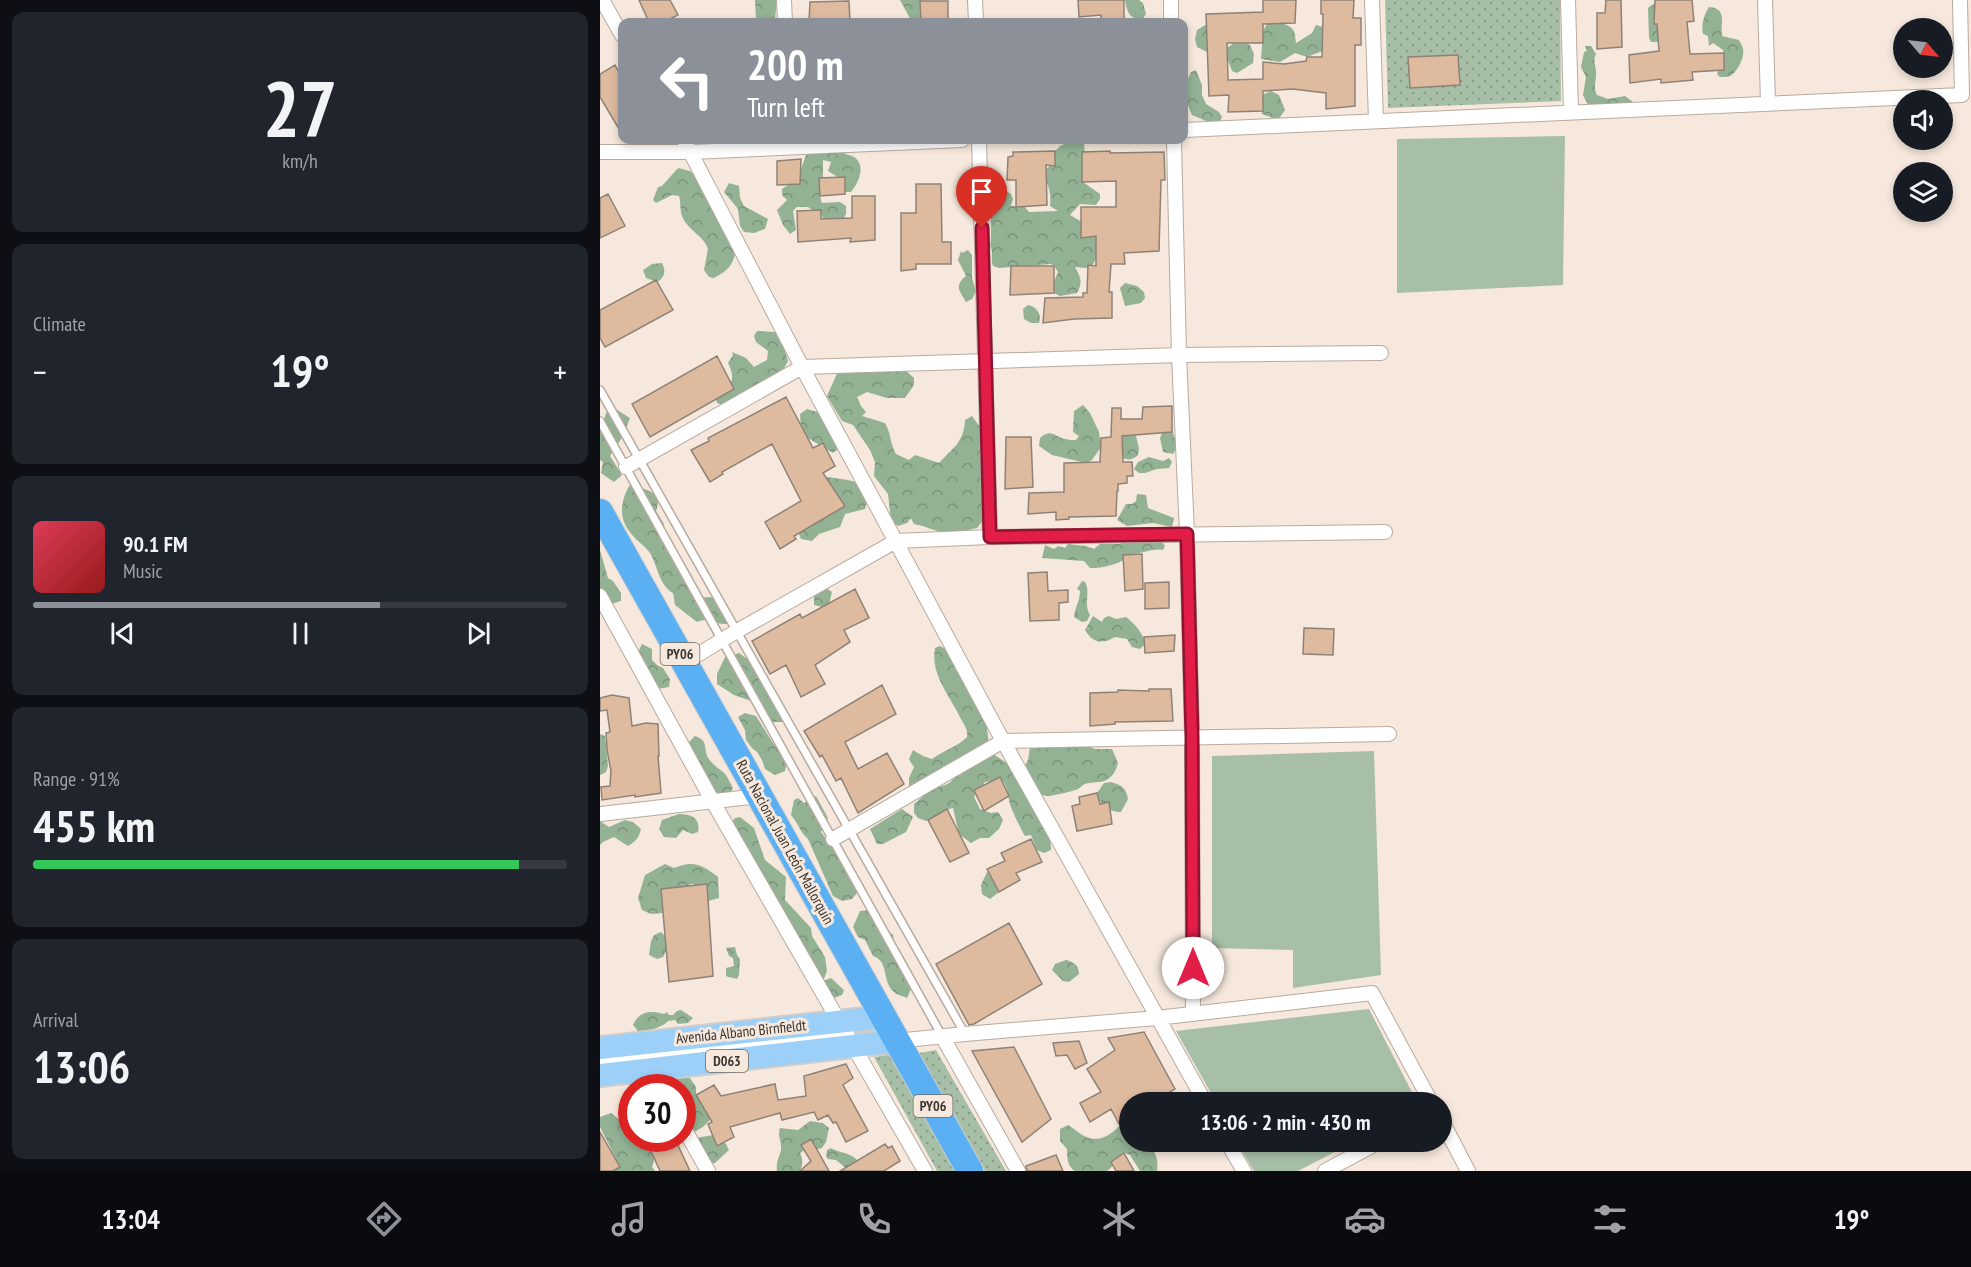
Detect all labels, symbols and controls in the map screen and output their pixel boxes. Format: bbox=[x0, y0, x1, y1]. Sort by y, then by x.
north arrow bbox=[1893, 18, 1953, 78]
map controls bbox=[1893, 18, 1953, 222]
text: 200 m bbox=[747, 37, 844, 92]
icon: left bbox=[648, 42, 726, 120]
text: 27 bbox=[263, 58, 337, 159]
text: Turn left bbox=[747, 90, 825, 124]
button: sound bbox=[1893, 90, 1953, 150]
text: km/h bbox=[282, 148, 318, 174]
button: layers bbox=[1893, 162, 1953, 222]
pin bbox=[956, 166, 1007, 228]
icon: arrive bbox=[965, 175, 998, 208]
text: Climate bbox=[33, 311, 86, 337]
text: 19° bbox=[270, 341, 330, 399]
text: − bbox=[33, 350, 47, 393]
text: + bbox=[553, 350, 567, 393]
text: 90.1 FM bbox=[123, 530, 188, 558]
text: Music bbox=[123, 558, 163, 584]
icon: previous bbox=[106, 617, 139, 650]
icon: pause bbox=[284, 617, 317, 650]
icon: next bbox=[462, 617, 495, 650]
road number: PY06 bbox=[660, 643, 700, 665]
street label: Ruta Nacional Juan León Mallorquín bbox=[732, 756, 839, 927]
text: Range · 91% bbox=[33, 766, 120, 792]
text: 455 km bbox=[33, 796, 155, 854]
position arrow bbox=[1161, 936, 1225, 1000]
text: Arrival bbox=[33, 1007, 78, 1033]
street label: Avenida Albano Birnfieldt bbox=[675, 1015, 807, 1048]
text: 13:06 bbox=[33, 1037, 130, 1095]
road number: D063 bbox=[706, 1050, 748, 1072]
speed limit sign: 30 bbox=[618, 1074, 696, 1152]
road number: PY06 bbox=[914, 1095, 952, 1117]
text: 13:06 · 2 min · 430 m bbox=[1200, 1108, 1371, 1136]
icon: directions bbox=[363, 1198, 405, 1240]
icon: music bbox=[608, 1198, 650, 1240]
icon: phone bbox=[853, 1198, 895, 1240]
icon: climate bbox=[1098, 1198, 1140, 1240]
icon: car bbox=[1344, 1198, 1386, 1240]
icon: filters bbox=[1589, 1198, 1631, 1240]
text: 13:04 bbox=[102, 1202, 160, 1236]
text: 19° bbox=[1834, 1202, 1869, 1236]

